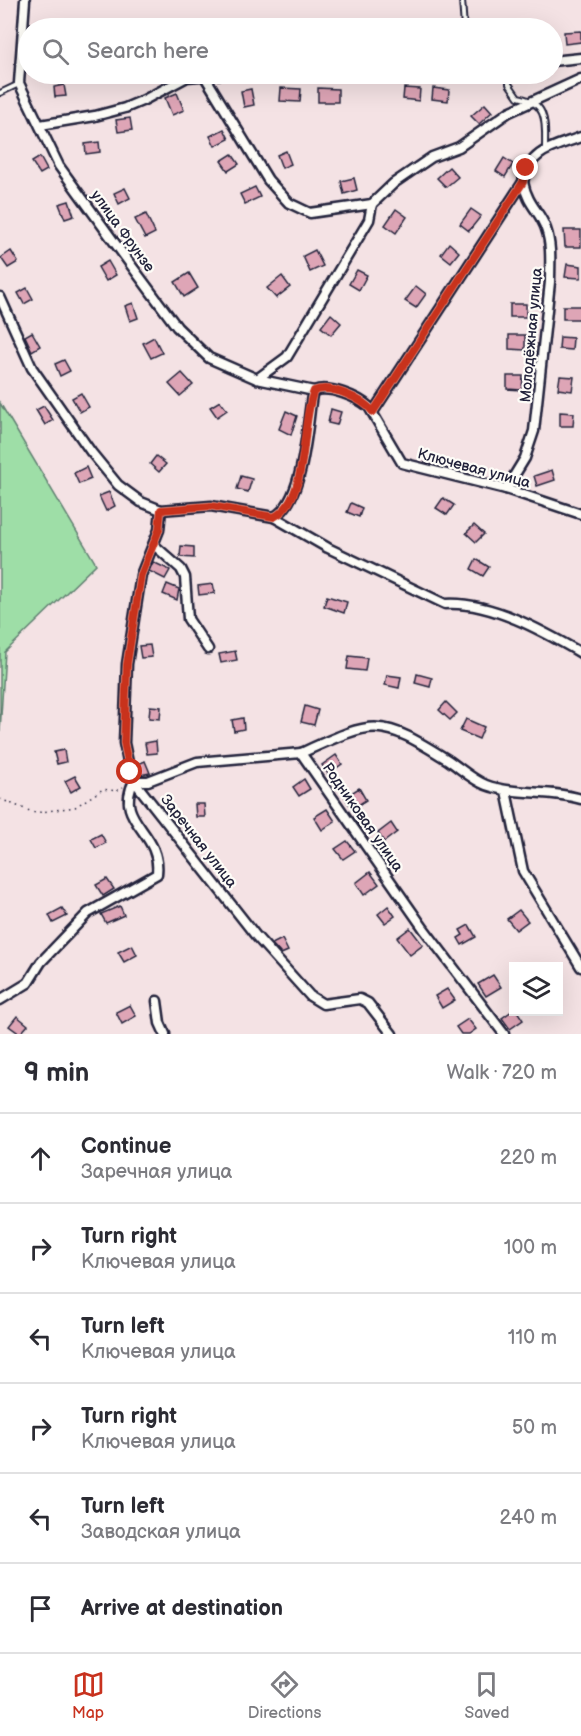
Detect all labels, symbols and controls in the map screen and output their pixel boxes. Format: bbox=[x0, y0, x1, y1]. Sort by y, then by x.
search box bbox=[18, 18, 563, 84]
icon: search bbox=[39, 35, 72, 68]
text: Search here bbox=[87, 38, 209, 65]
route end bbox=[512, 154, 538, 180]
street label: улица Фрунзе bbox=[87, 187, 159, 276]
street label: Молодёжная улица bbox=[516, 267, 547, 403]
street label: Ключевая улица bbox=[415, 444, 533, 493]
route start bbox=[116, 758, 142, 784]
street label: Родниковая улица bbox=[318, 759, 407, 876]
street label: Заречная улица bbox=[156, 791, 241, 892]
map controls bbox=[509, 962, 563, 1016]
button: layers bbox=[509, 962, 563, 1016]
text: 9 min bbox=[24, 1058, 89, 1089]
text: Walk · 720 m bbox=[446, 1061, 557, 1085]
text: Continue bbox=[81, 1133, 171, 1160]
icon: ahead bbox=[24, 1142, 57, 1175]
text: 220 m bbox=[500, 1146, 557, 1170]
text: Заречная улица bbox=[81, 1160, 232, 1184]
text: Turn right bbox=[81, 1223, 177, 1250]
icon: right bbox=[24, 1232, 57, 1265]
text: 100 m bbox=[504, 1236, 557, 1260]
text: Ключевая улица bbox=[81, 1250, 236, 1274]
text: Turn left bbox=[81, 1313, 165, 1340]
icon: left bbox=[24, 1322, 57, 1355]
text: 110 m bbox=[508, 1326, 557, 1350]
text: Ключевая улица bbox=[81, 1340, 236, 1364]
text: Turn right bbox=[81, 1403, 177, 1430]
icon: right bbox=[24, 1412, 57, 1445]
text: 50 m bbox=[512, 1416, 557, 1440]
text: Ключевая улица bbox=[81, 1430, 236, 1454]
text: Turn left bbox=[81, 1493, 165, 1520]
icon: left bbox=[24, 1502, 57, 1535]
text: 240 m bbox=[500, 1506, 557, 1530]
text: Заводская улица bbox=[81, 1520, 241, 1544]
icon: arrive bbox=[24, 1592, 57, 1625]
text: Arrive at destination bbox=[81, 1595, 283, 1622]
tab: Map bbox=[72, 1668, 105, 1723]
tab: Directions bbox=[248, 1668, 321, 1723]
tab: Saved bbox=[464, 1668, 509, 1723]

